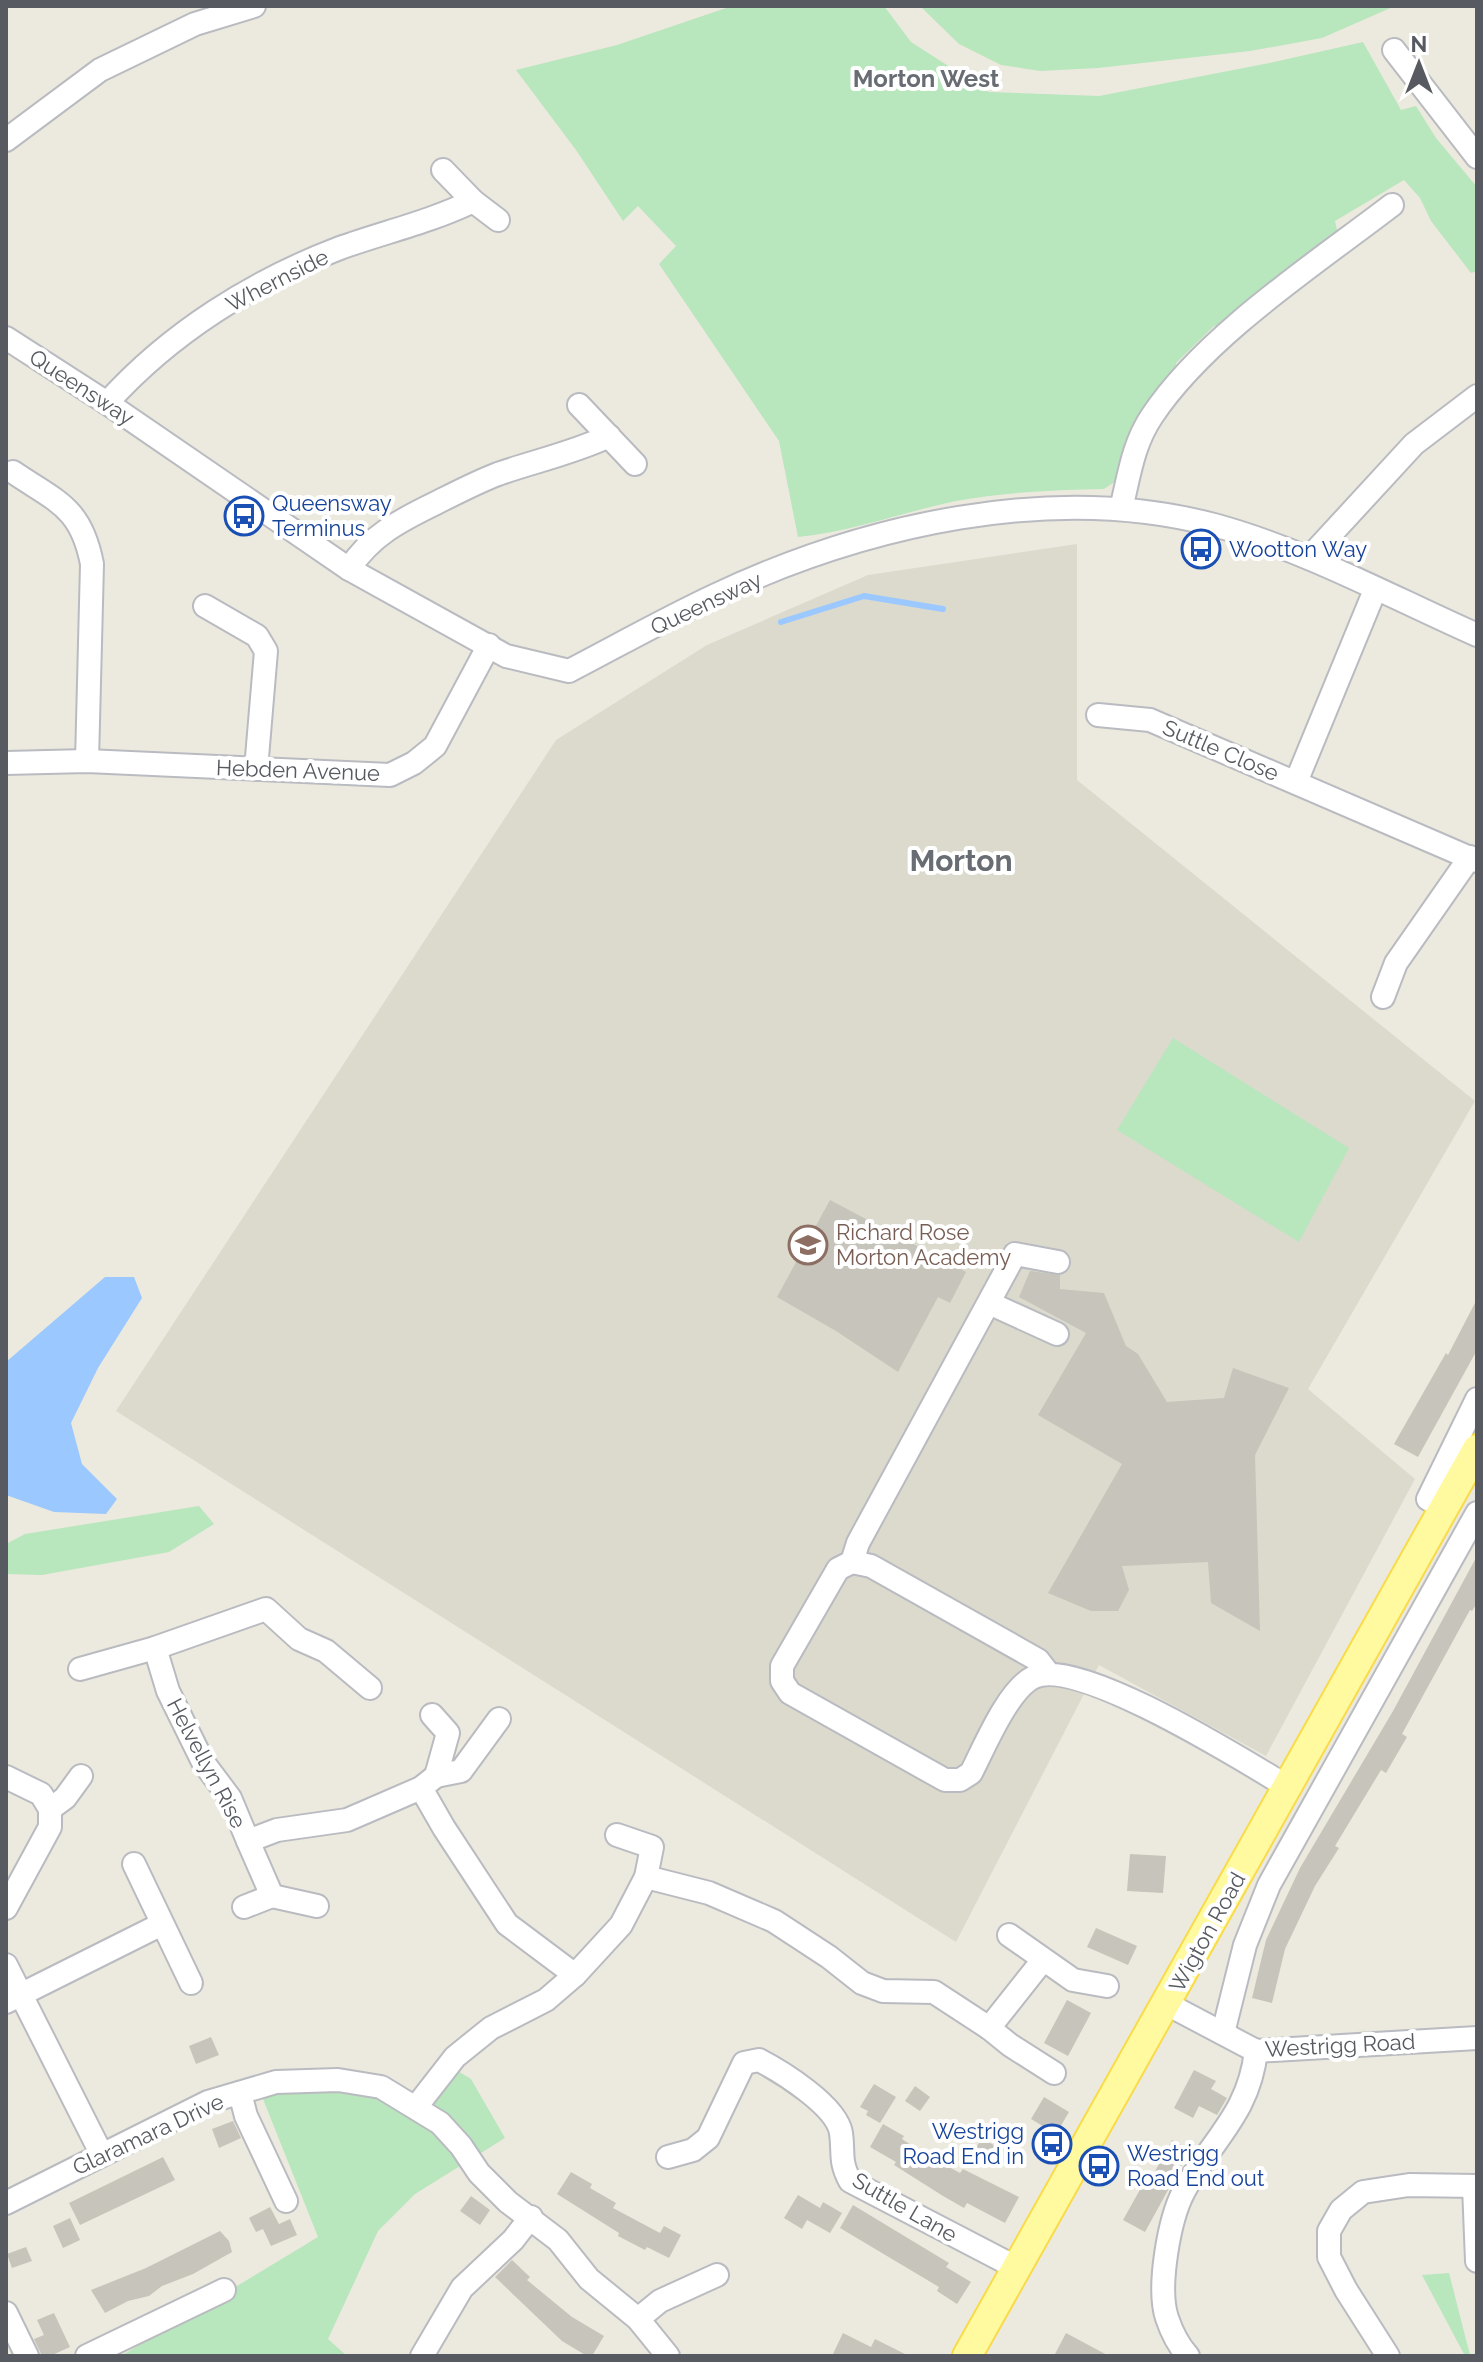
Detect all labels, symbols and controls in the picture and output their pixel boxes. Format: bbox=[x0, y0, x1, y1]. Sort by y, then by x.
north arrow bbox=[1379, 24, 1459, 104]
text: N bbox=[1411, 31, 1427, 57]
district label: Morton West bbox=[853, 64, 999, 93]
street label: Whernside bbox=[222, 243, 333, 317]
street label: Queensway bbox=[25, 343, 139, 431]
place label: Queensway Terminus bbox=[272, 490, 392, 541]
bus stop icon: Queensway Terminus bbox=[223, 495, 265, 537]
bus stop icon: Wootton Way bbox=[1180, 528, 1222, 570]
place label: Wootton Way bbox=[1229, 536, 1367, 562]
street label: Queensway bbox=[646, 566, 766, 640]
street label: Suttle Close bbox=[1159, 714, 1283, 786]
street label: Hebden Avenue bbox=[216, 754, 381, 786]
district label: Morton bbox=[909, 843, 1013, 878]
place label: Richard Rose Morton Academy bbox=[836, 1219, 1011, 1270]
school or university icon: Richard Rose Morton Academy bbox=[787, 1224, 829, 1266]
street label: Helvellyn Rise bbox=[162, 1694, 252, 1832]
street label: Wigton Road bbox=[1163, 1868, 1251, 1996]
street label: Westrigg Road bbox=[1264, 2028, 1416, 2062]
street label: Glaramara Drive bbox=[68, 2088, 228, 2180]
place label: Westrigg Road End in bbox=[903, 2118, 1024, 2169]
bus stop icon: Westrigg Road End in bbox=[1031, 2123, 1073, 2165]
place label: Westrigg Road End out bbox=[1127, 2140, 1265, 2191]
bus stop icon: Westrigg Road End out bbox=[1078, 2145, 1120, 2187]
street label: Suttle Lane bbox=[848, 2167, 962, 2247]

